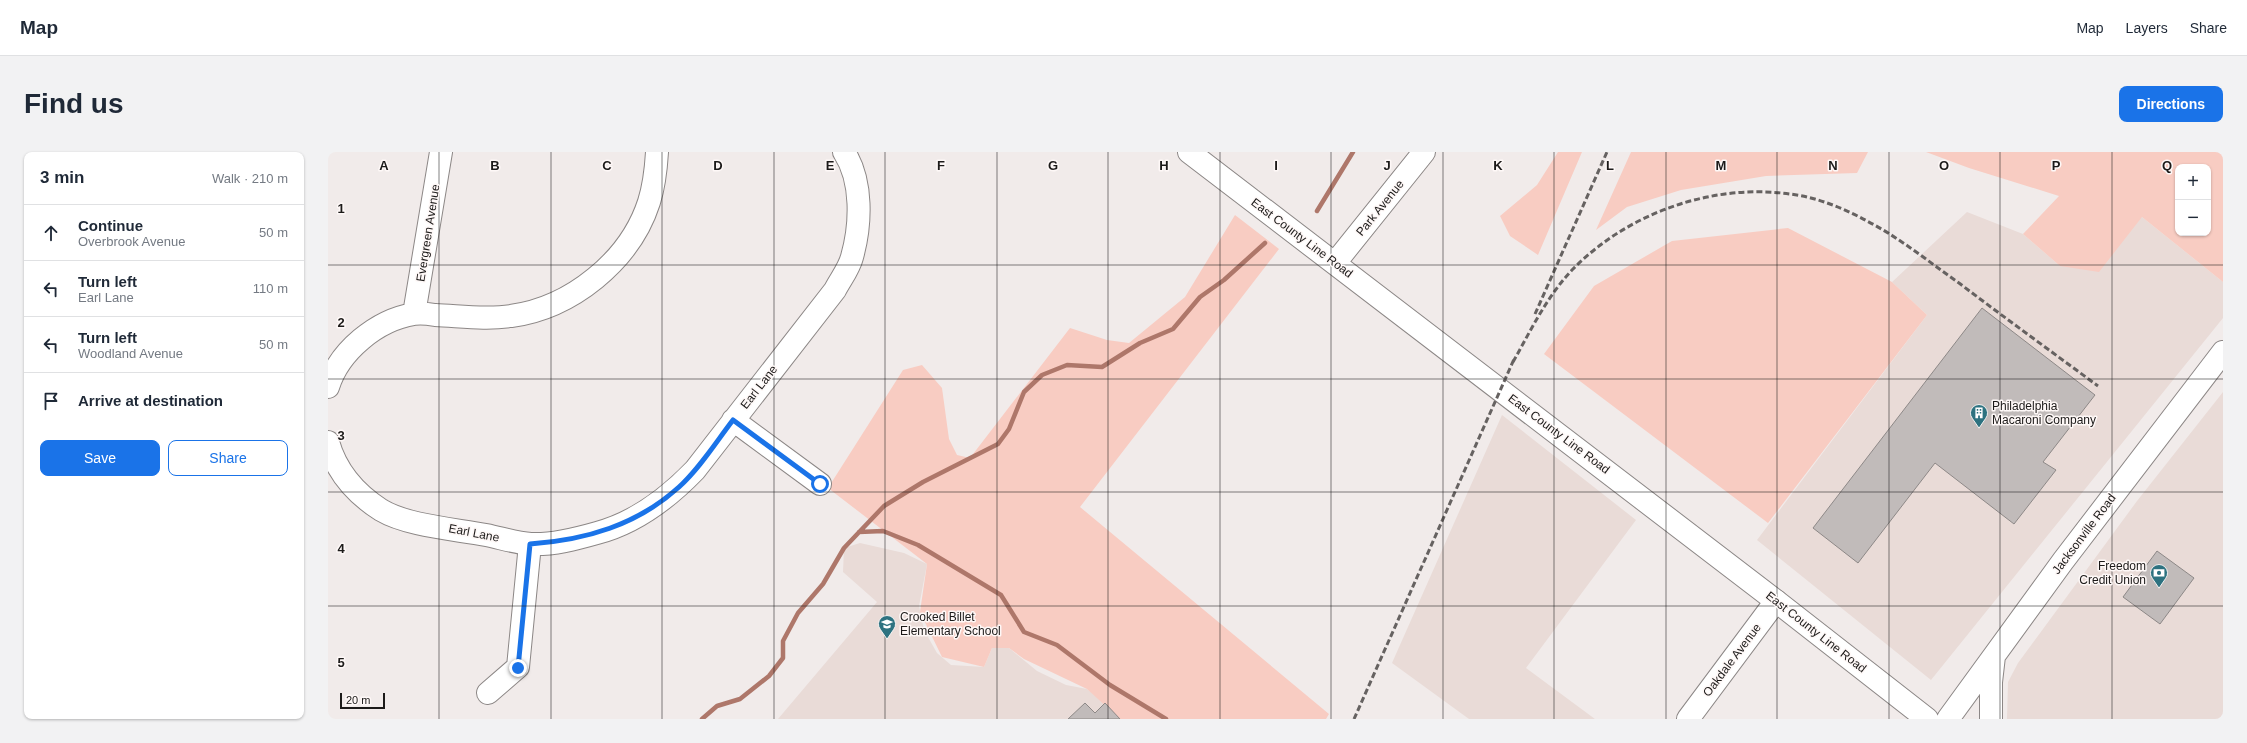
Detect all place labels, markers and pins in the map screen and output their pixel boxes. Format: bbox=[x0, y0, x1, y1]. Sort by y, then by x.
place label: Philadelphia Macaroni Company bbox=[1992, 399, 2096, 427]
building icon: Philadelphia Macaroni Company bbox=[1969, 403, 1989, 428]
place label: Freedom Credit Union bbox=[2079, 559, 2146, 587]
bank icon: Freedom Credit Union bbox=[2149, 563, 2169, 588]
place label: Crooked Billet Elementary School bbox=[900, 610, 1001, 638]
school or university icon: Crooked Billet Elementary School bbox=[877, 614, 897, 639]

